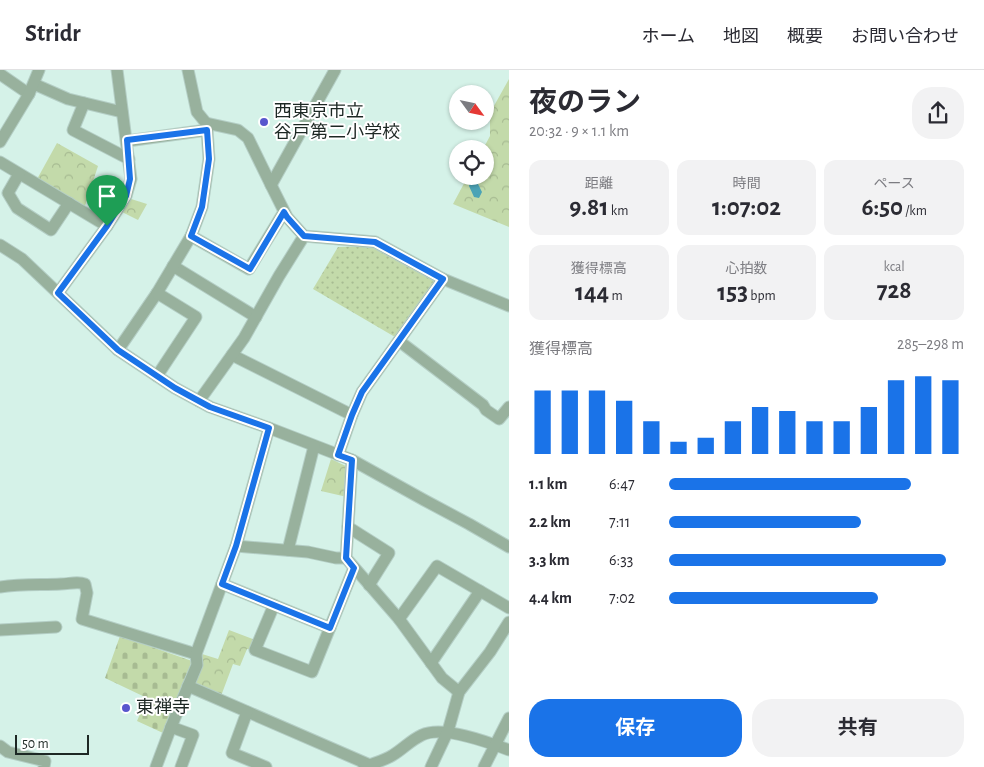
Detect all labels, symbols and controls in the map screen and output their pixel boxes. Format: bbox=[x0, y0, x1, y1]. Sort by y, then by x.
text: Stridr bbox=[25, 22, 81, 46]
text: ホーム bbox=[642, 28, 695, 46]
text: 地図 bbox=[723, 28, 759, 46]
text: 概要 bbox=[787, 28, 823, 46]
text: お問い合わせ bbox=[851, 28, 959, 46]
north arrow bbox=[449, 85, 494, 130]
map controls bbox=[449, 85, 494, 185]
button: share bbox=[912, 87, 964, 139]
text: 夜のラン bbox=[529, 89, 641, 117]
place label: 西東京市立 谷戸第二小学校 bbox=[274, 102, 400, 142]
marker: 西東京市立 谷戸第二小学校 bbox=[258, 116, 270, 128]
text: 20:32 · 9 × 1.1 km bbox=[529, 123, 629, 139]
button: locate bbox=[449, 140, 494, 185]
pin bbox=[86, 175, 128, 226]
text: 距離 bbox=[585, 177, 613, 191]
text: 時間 bbox=[732, 177, 760, 191]
text: ペース bbox=[874, 177, 915, 191]
icon: arrive bbox=[93, 182, 121, 210]
text: 9.81 bbox=[569, 195, 608, 220]
text: 1:07:02 bbox=[712, 195, 781, 220]
text: 6:50 bbox=[861, 195, 903, 220]
text: km bbox=[608, 204, 628, 218]
text: /km bbox=[903, 204, 927, 218]
text: kcal bbox=[883, 260, 905, 274]
text: 獲得標高 bbox=[571, 262, 627, 276]
text: 心拍数 bbox=[725, 262, 767, 276]
text: 728 bbox=[877, 278, 912, 303]
text: 144 bbox=[575, 280, 609, 305]
text: 153 bbox=[717, 280, 748, 305]
text: m bbox=[609, 289, 623, 303]
text: bpm bbox=[748, 289, 776, 303]
text: 285–298 m bbox=[897, 336, 964, 352]
text: 獲得標高 bbox=[529, 341, 593, 357]
text: 1.1 km bbox=[529, 476, 567, 492]
text: 6:47 bbox=[609, 476, 635, 492]
text: 2.2 km bbox=[529, 514, 571, 530]
text: 7:11 bbox=[609, 514, 630, 530]
text: 3.3 km bbox=[529, 552, 570, 568]
text: 6:33 bbox=[609, 552, 633, 568]
text: 4.4 km bbox=[529, 590, 572, 606]
text: 7:02 bbox=[609, 590, 635, 606]
place label: 東禅寺 bbox=[136, 698, 190, 717]
button: 保存 bbox=[529, 699, 742, 757]
button: 共有 bbox=[752, 699, 964, 757]
marker: 東禅寺 bbox=[120, 702, 132, 714]
scale bar bbox=[15, 732, 89, 755]
text: 50 m bbox=[22, 737, 49, 751]

